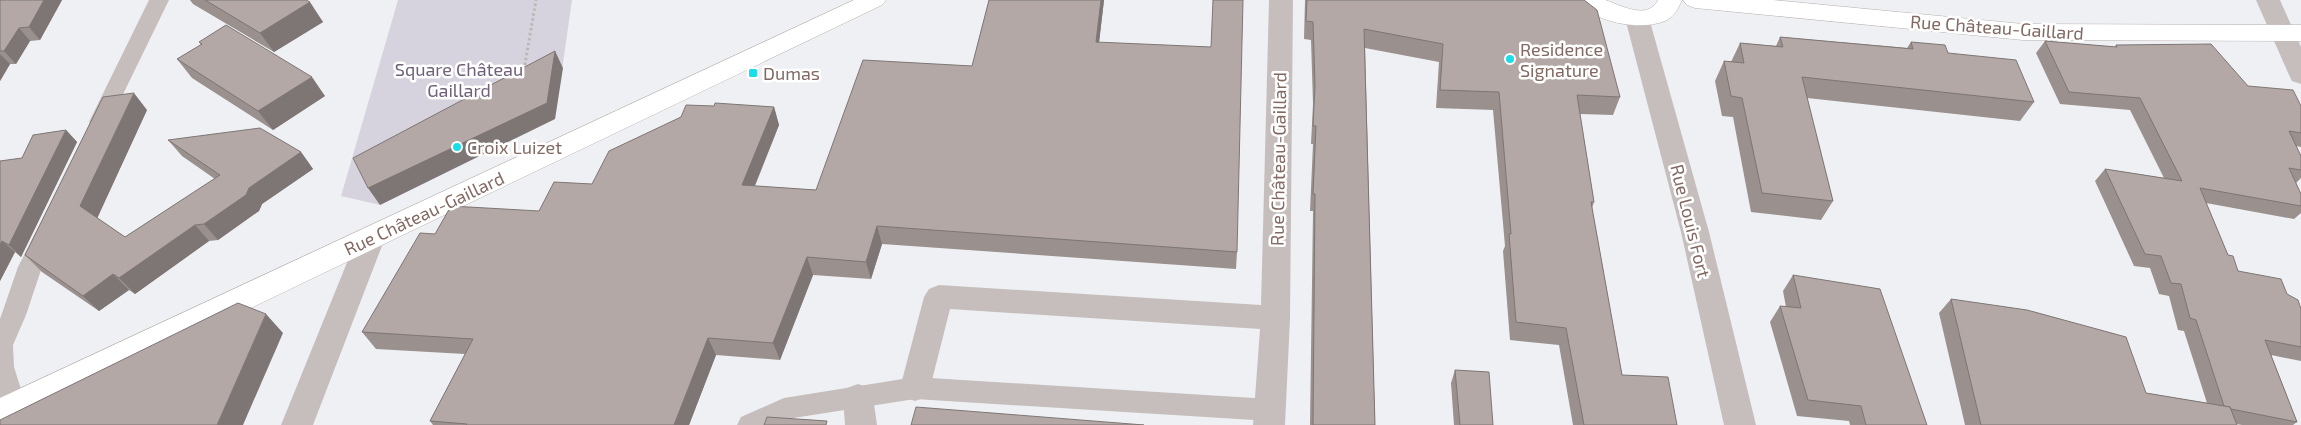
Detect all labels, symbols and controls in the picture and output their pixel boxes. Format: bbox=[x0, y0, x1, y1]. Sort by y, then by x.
street label: Rue Château-Gaillard bbox=[1909, 10, 2085, 44]
place label: Residence Signature bbox=[1520, 38, 1603, 81]
marker: Residence Signature bbox=[1504, 53, 1516, 65]
park label: Square Château Gaillard bbox=[395, 58, 523, 101]
place label: Dumas bbox=[763, 62, 820, 84]
marker: Dumas bbox=[747, 67, 759, 79]
street label: Rue Château-Gaillard bbox=[1265, 72, 1291, 246]
place label: Croix Luizet bbox=[467, 136, 562, 158]
marker: Croix Luizet bbox=[451, 141, 463, 153]
street label: Rue Louis Fort bbox=[1666, 162, 1716, 280]
street label: Rue Château-Gaillard bbox=[341, 166, 507, 260]

